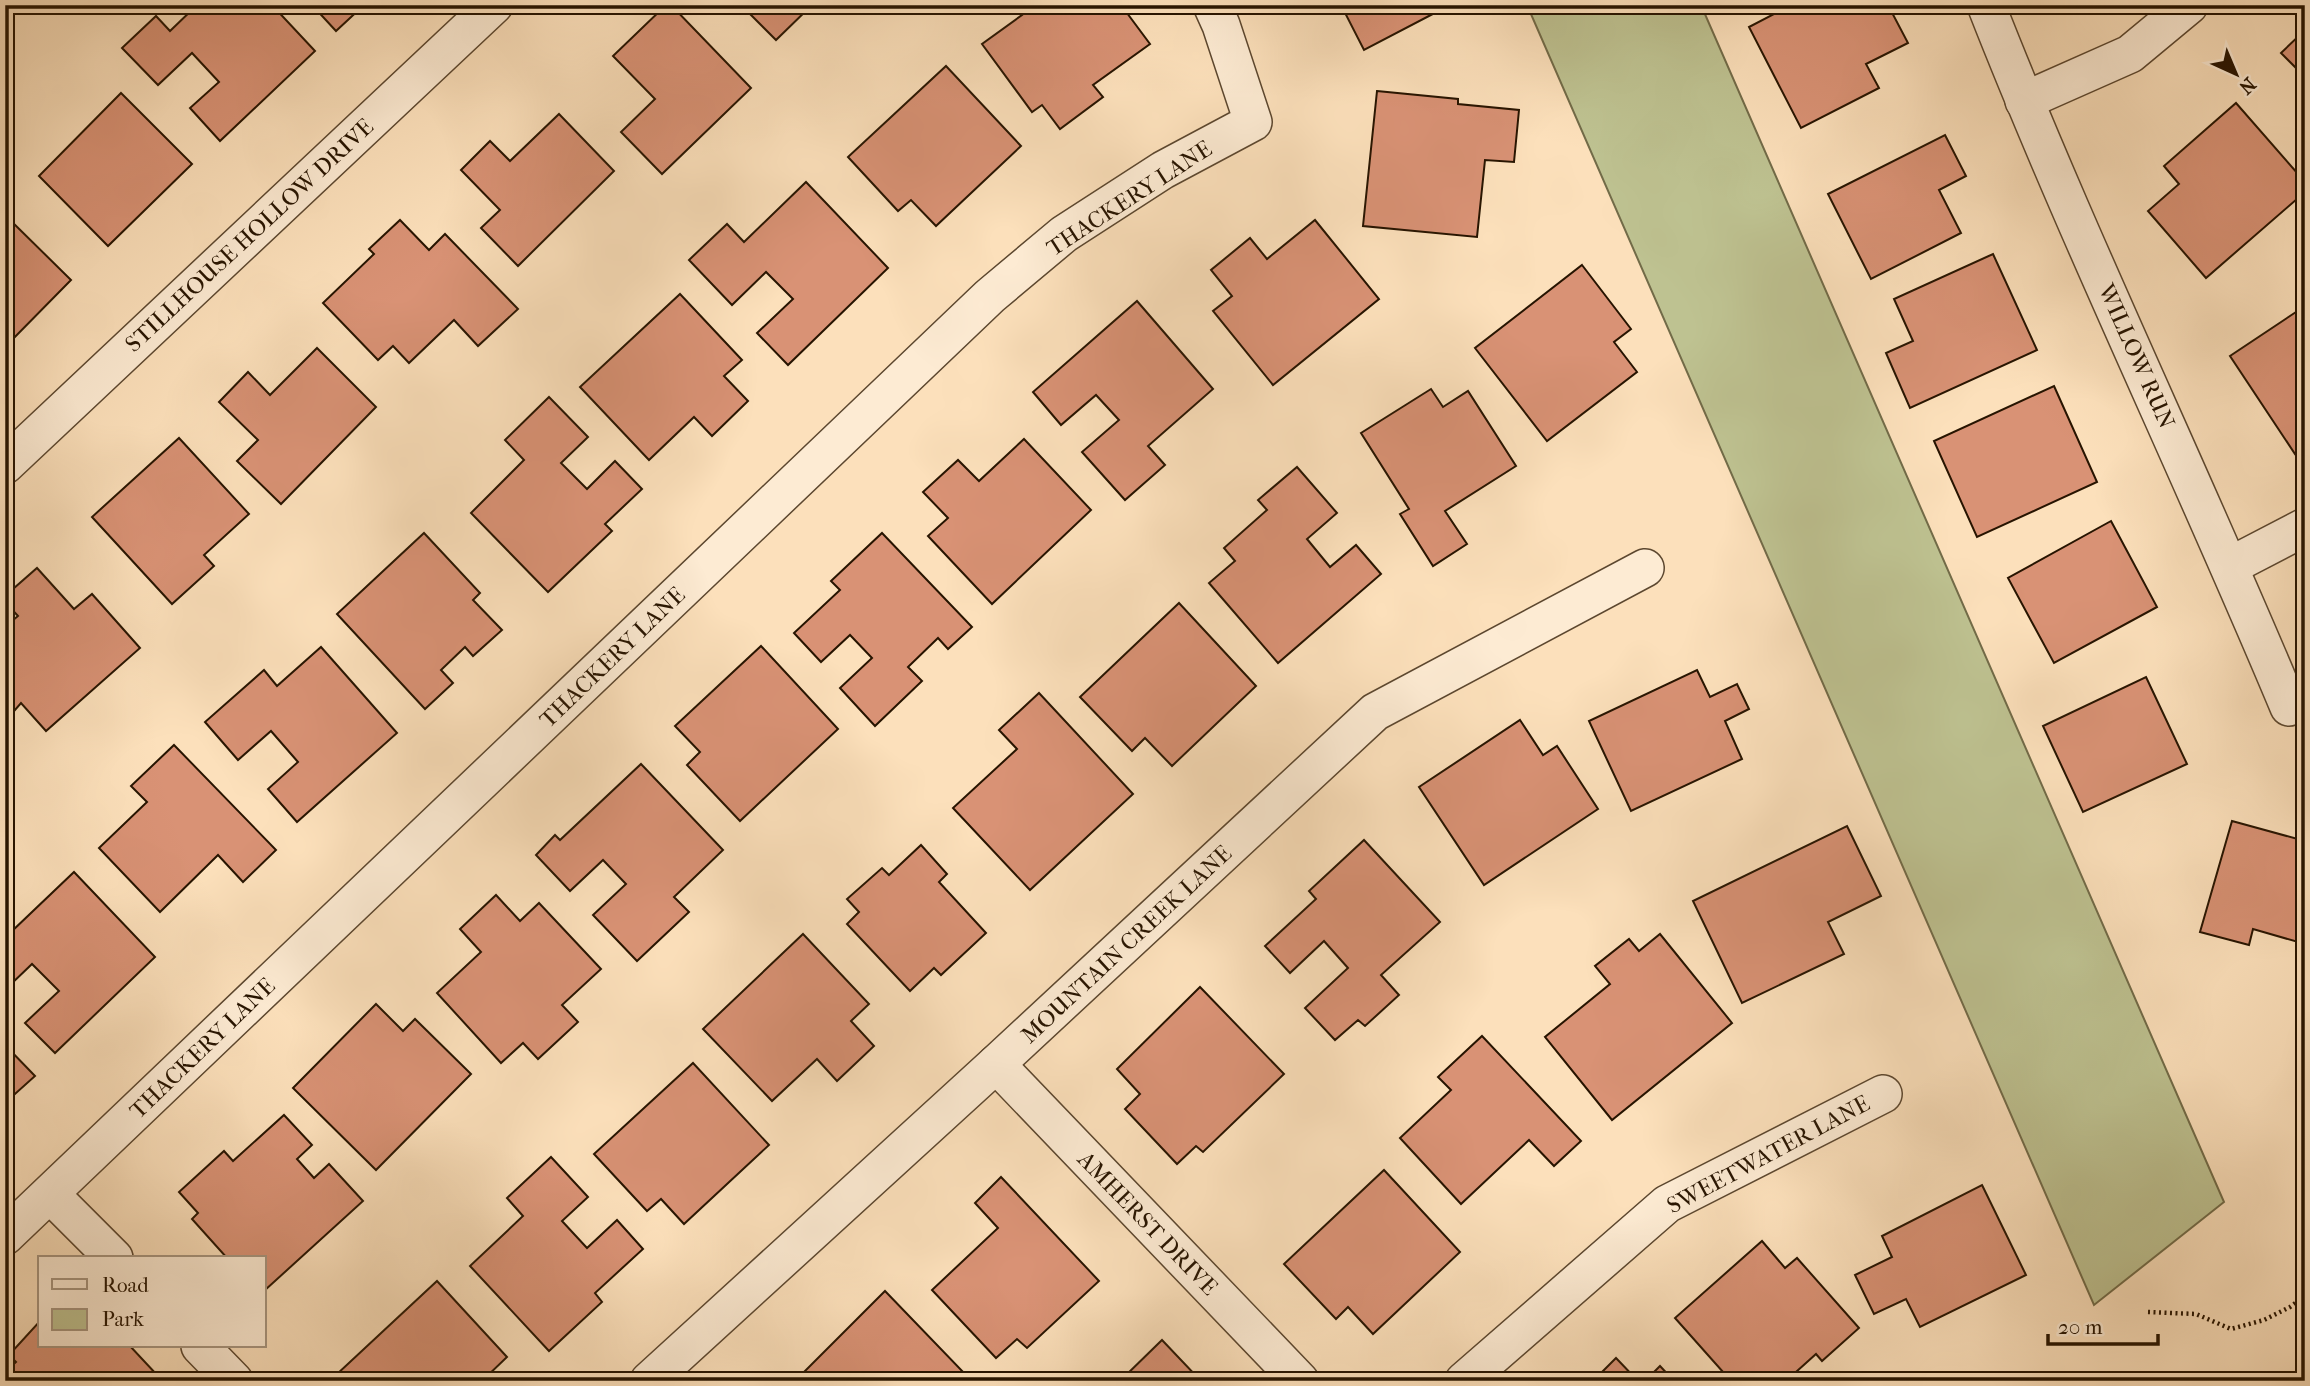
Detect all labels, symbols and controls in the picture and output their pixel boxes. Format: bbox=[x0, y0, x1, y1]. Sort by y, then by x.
north arrow bbox=[2202, 38, 2272, 108]
text: N bbox=[2234, 73, 2260, 99]
street label: STILLHOUSE HOLLOW DRIVE bbox=[120, 113, 379, 358]
street label: THACKERY LANE bbox=[1042, 135, 1217, 262]
street label: WILLOW RUN bbox=[2092, 279, 2181, 433]
street label: THACKERY LANE bbox=[534, 581, 690, 733]
street label: MOUNTAIN CREEK LANE bbox=[1016, 840, 1237, 1049]
street label: THACKERY LANE bbox=[124, 972, 280, 1124]
street label: SWEETWATER LANE bbox=[1662, 1090, 1874, 1219]
street label: AMHERST DRIVE bbox=[1072, 1145, 1223, 1301]
legend bbox=[38, 1256, 266, 1348]
text: Road bbox=[102, 1273, 149, 1297]
scale bar bbox=[2048, 1302, 2158, 1346]
text: Park bbox=[102, 1307, 144, 1331]
text: 20 m bbox=[2058, 1315, 2103, 1339]

